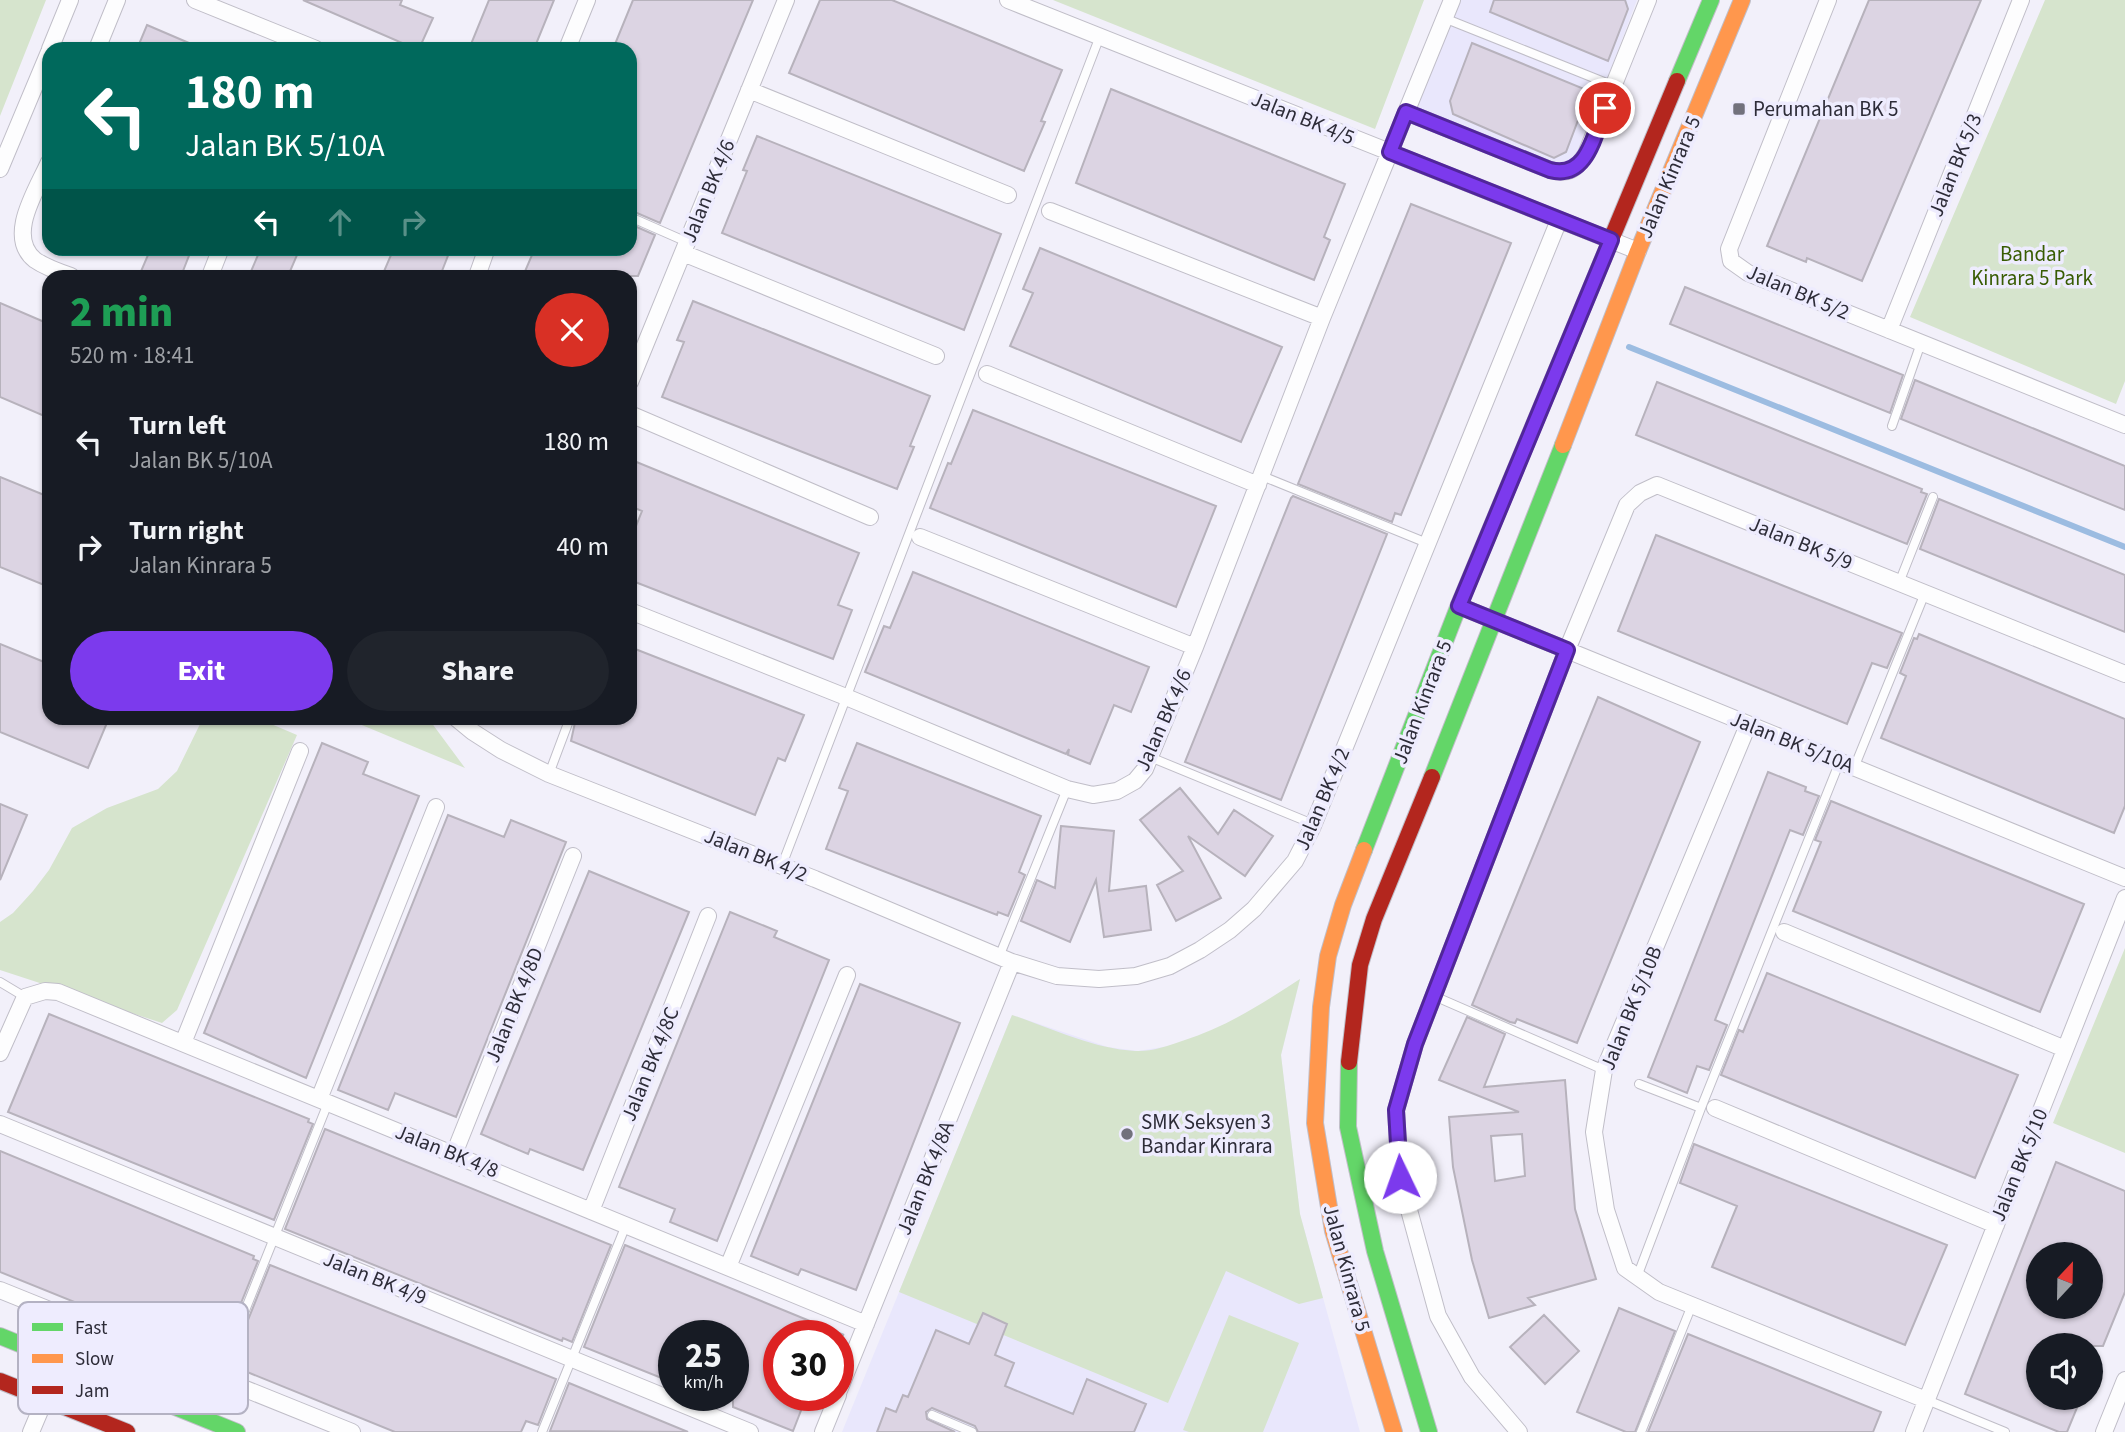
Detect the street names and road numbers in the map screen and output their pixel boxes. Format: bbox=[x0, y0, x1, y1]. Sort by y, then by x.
street label: Jalan BK 4/5 bbox=[1247, 84, 1359, 152]
street label: Jalan BK 5/3 bbox=[1921, 109, 1989, 221]
street label: Jalan Kinrara 5 bbox=[1630, 111, 1708, 243]
street label: Jalan BK 4/6 bbox=[674, 135, 742, 247]
street label: Jalan BK 5/2 bbox=[1742, 257, 1854, 327]
street label: Jalan BK 5/9 bbox=[1745, 509, 1857, 577]
street label: Jalan Kinrara 5 bbox=[1385, 636, 1459, 768]
street label: Jalan BK 4/6 bbox=[1127, 664, 1199, 776]
street label: Jalan BK 5/10A bbox=[1726, 704, 1859, 781]
street label: Jalan BK 4/2 bbox=[1287, 743, 1357, 855]
street label: Jalan BK 4/2 bbox=[700, 821, 812, 889]
street label: Jalan BK 5/10B bbox=[1592, 941, 1670, 1075]
street label: Jalan BK 4/8D bbox=[477, 943, 551, 1067]
street label: Jalan BK 4/8C bbox=[613, 1002, 687, 1126]
street label: Jalan BK 5/10 bbox=[1983, 1104, 2055, 1226]
street label: Jalan BK 4/8A bbox=[889, 1116, 962, 1240]
street label: Jalan BK 4/8 bbox=[391, 1117, 503, 1185]
street label: Jalan Kinrara 5 bbox=[1316, 1201, 1378, 1335]
street label: Jalan BK 4/9 bbox=[319, 1244, 431, 1312]

